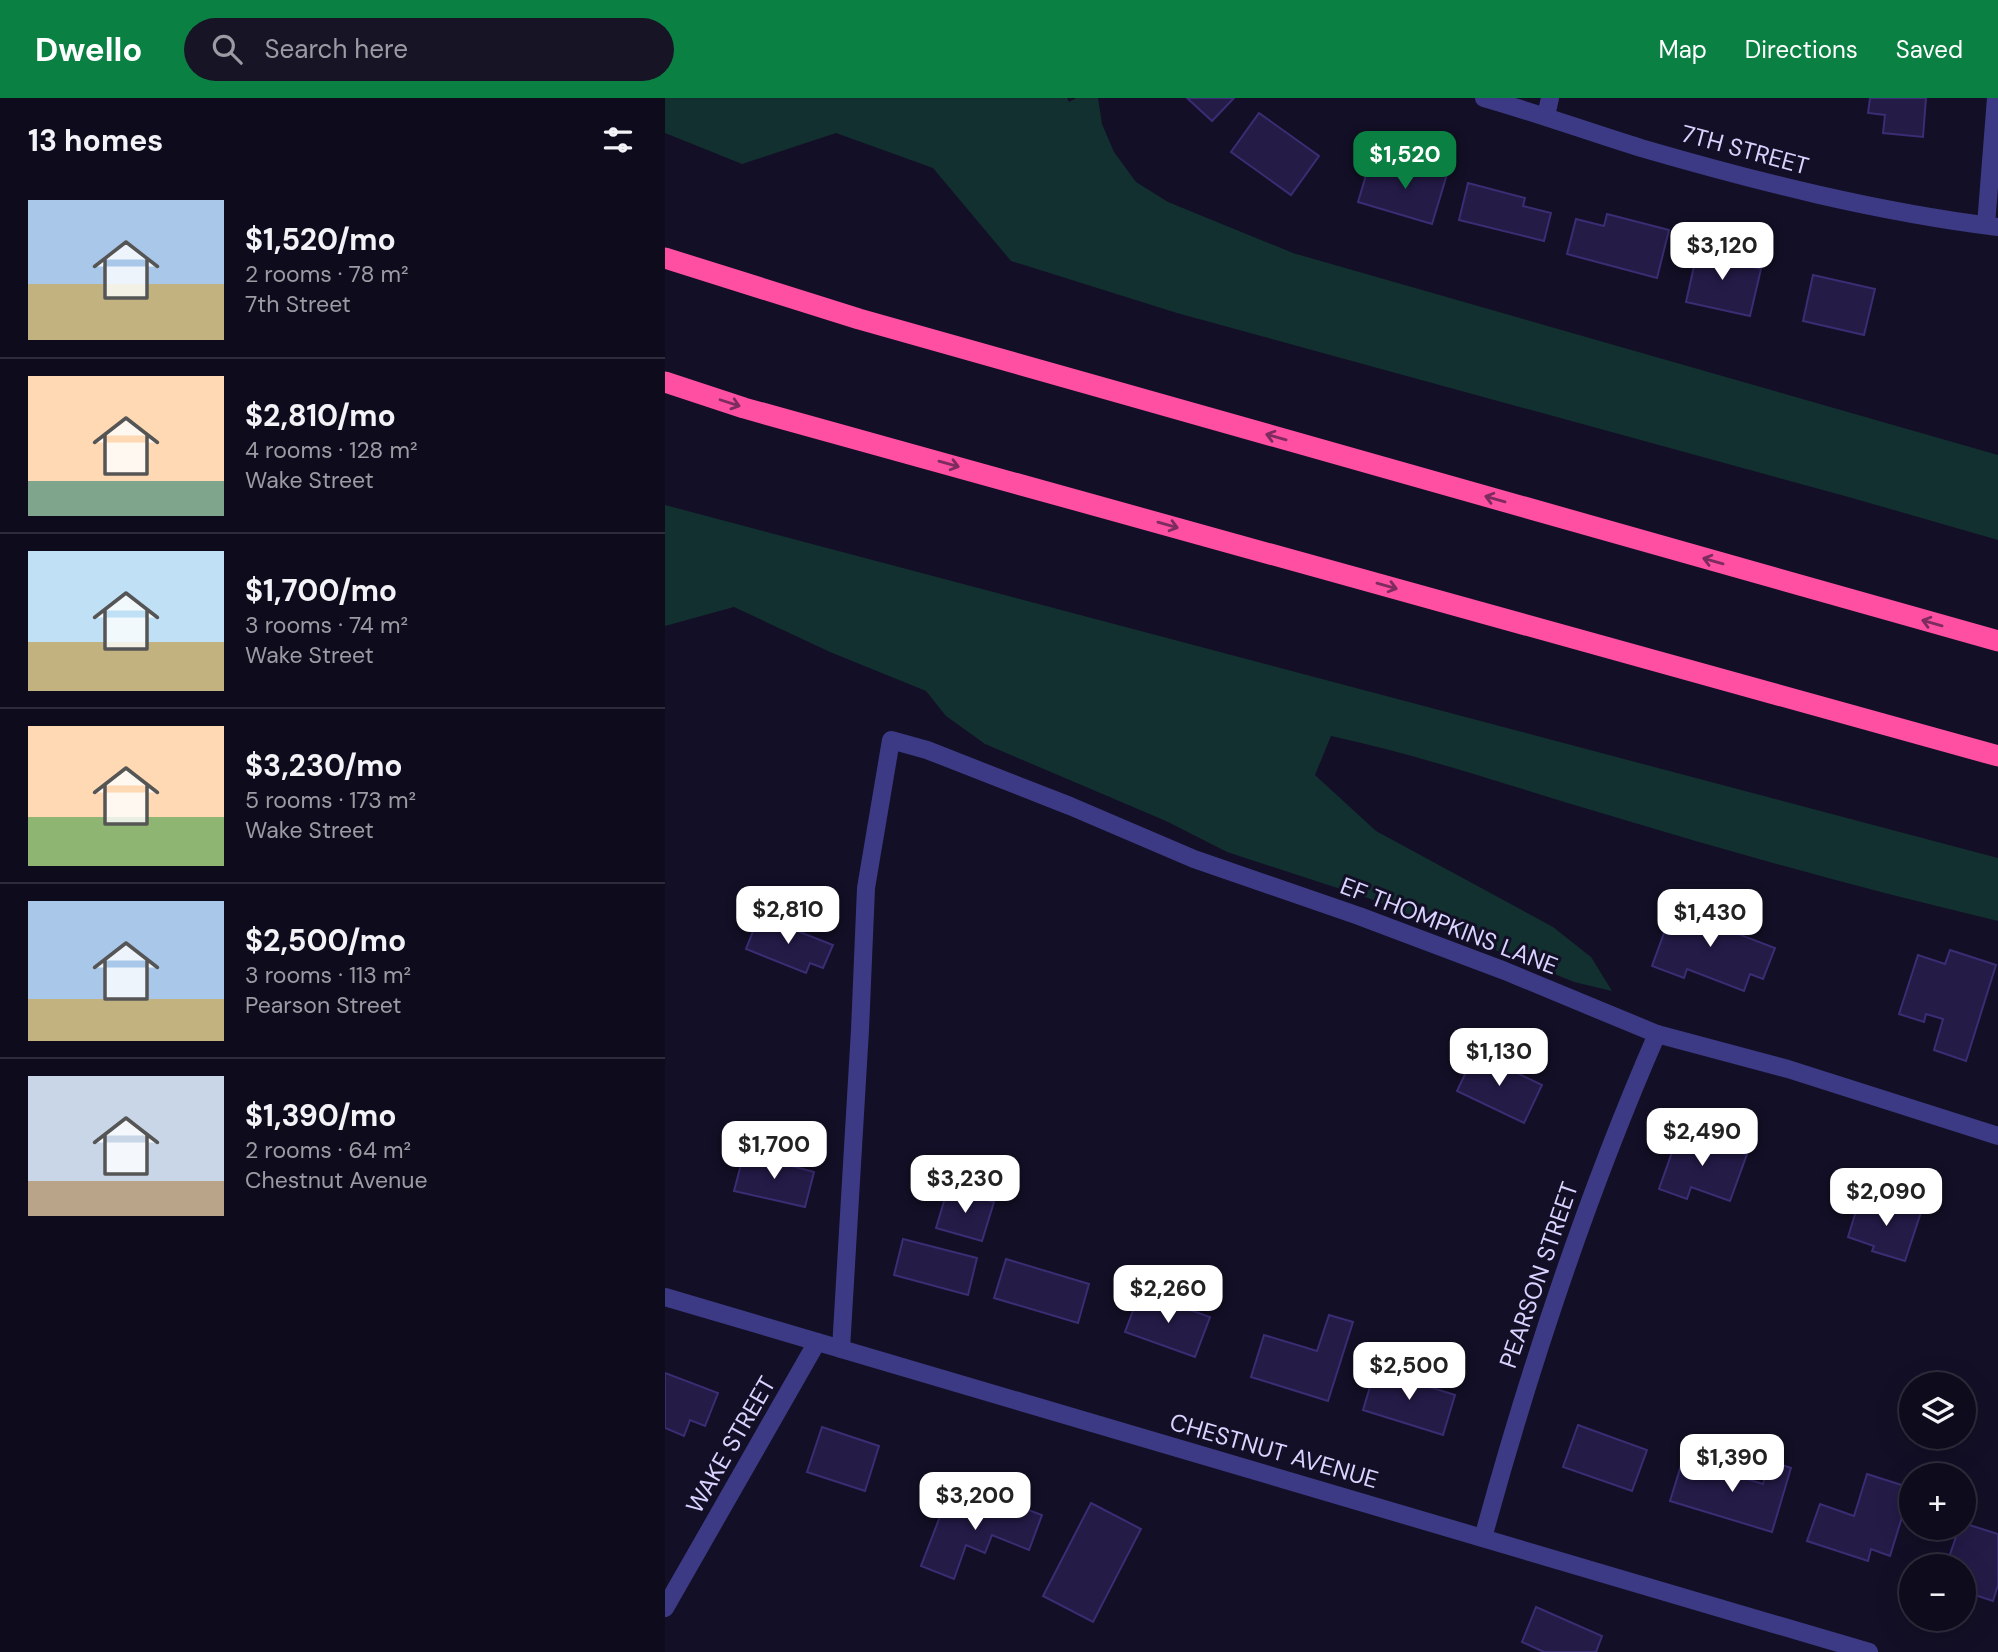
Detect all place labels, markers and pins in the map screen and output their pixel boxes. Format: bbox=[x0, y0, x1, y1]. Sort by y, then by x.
pin: $1,520 bbox=[1348, 132, 1462, 191]
pin: $3,120 bbox=[1665, 222, 1779, 282]
pin: $2,810 bbox=[731, 886, 845, 946]
pin: $1,430 bbox=[1653, 890, 1767, 949]
pin: $1,130 bbox=[1442, 1028, 1556, 1088]
pin: $2,490 bbox=[1645, 1108, 1759, 1168]
pin: $1,700 bbox=[717, 1122, 831, 1181]
pin: $3,230 bbox=[908, 1156, 1022, 1215]
pin: $2,090 bbox=[1829, 1168, 1943, 1228]
pin: $2,260 bbox=[1111, 1266, 1225, 1325]
pin: $2,500 bbox=[1352, 1342, 1466, 1402]
pin: $1,390 bbox=[1675, 1434, 1789, 1494]
pin: $3,200 bbox=[918, 1472, 1032, 1532]

